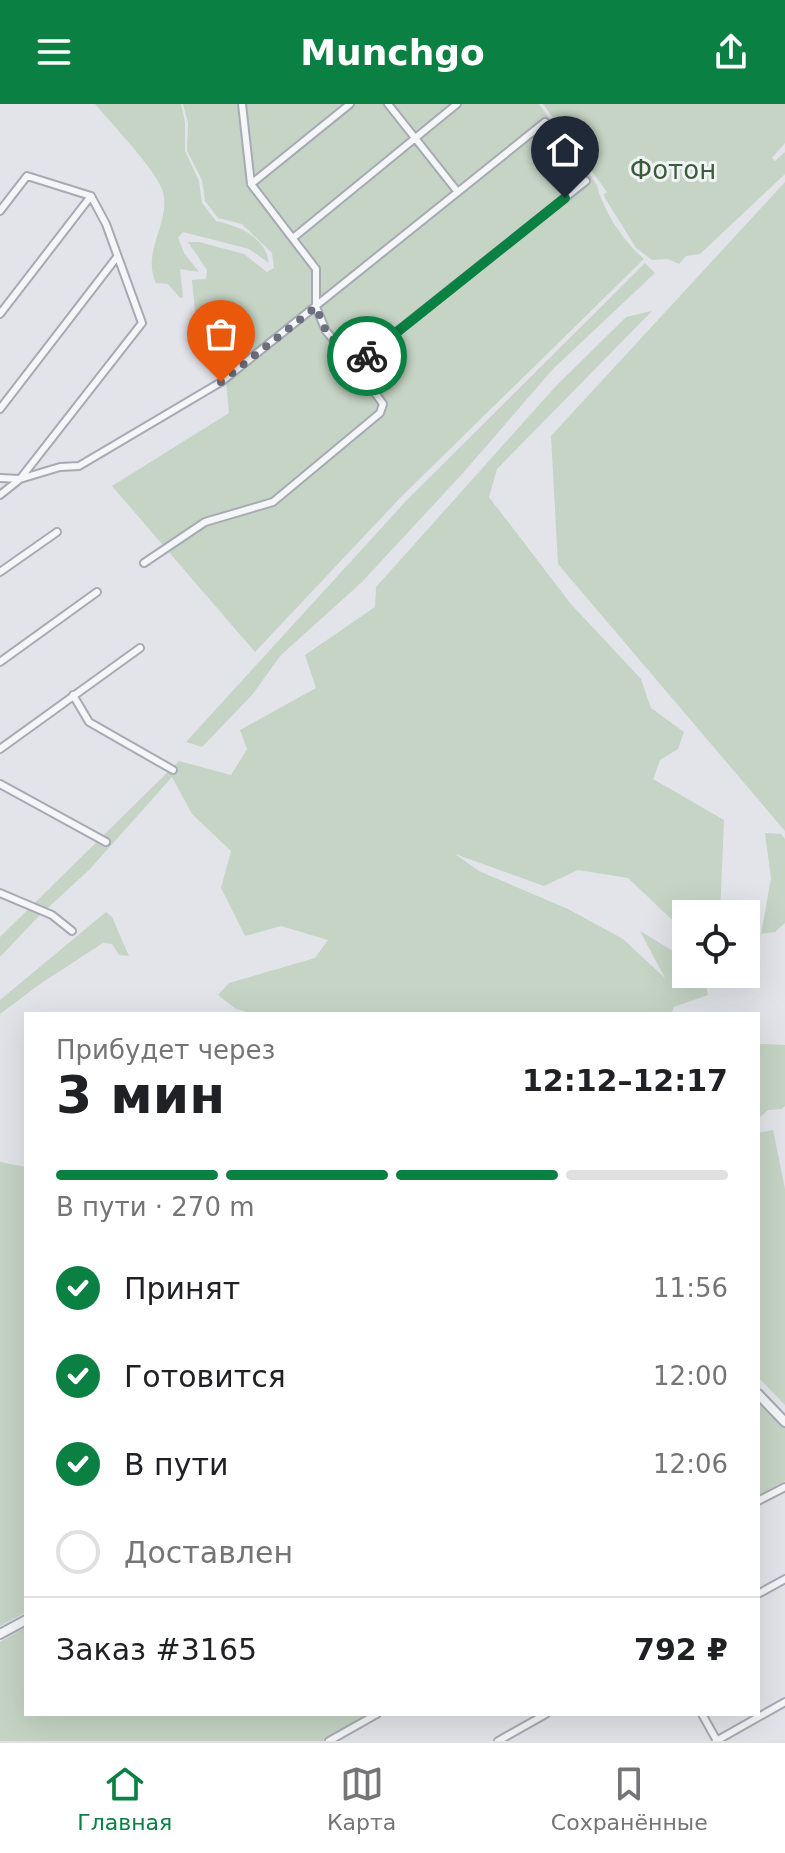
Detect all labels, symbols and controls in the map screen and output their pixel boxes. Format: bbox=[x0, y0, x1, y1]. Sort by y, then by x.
icon: menu bbox=[32, 30, 76, 74]
icon: share bbox=[709, 30, 753, 74]
text: Munchgo bbox=[300, 32, 485, 73]
pin bbox=[531, 116, 599, 198]
icon: home bbox=[543, 128, 587, 172]
park label: Фотон bbox=[630, 155, 716, 185]
pin bbox=[187, 300, 255, 382]
icon: bag bbox=[199, 312, 243, 356]
courier bbox=[327, 316, 407, 396]
icon: bike bbox=[345, 334, 389, 378]
map controls bbox=[672, 900, 760, 988]
button: locate bbox=[672, 900, 760, 988]
text: Прибудет через bbox=[56, 1035, 275, 1065]
text: 12:12–12:17 bbox=[522, 1063, 728, 1098]
text: 3 мин bbox=[56, 1065, 225, 1125]
text: В пути · 270 m bbox=[56, 1192, 255, 1222]
icon: check bbox=[56, 1266, 100, 1310]
text: Принят bbox=[124, 1271, 240, 1306]
text: 11:56 bbox=[653, 1273, 728, 1303]
icon: check bbox=[56, 1354, 100, 1398]
text: Готовится bbox=[124, 1359, 286, 1394]
text: 12:00 bbox=[653, 1361, 728, 1391]
icon: check bbox=[56, 1442, 100, 1486]
text: В пути bbox=[124, 1447, 228, 1482]
text: 12:06 bbox=[653, 1449, 728, 1479]
text: Доставлен bbox=[124, 1535, 293, 1570]
text: Заказ #3165 bbox=[56, 1632, 257, 1667]
text: 792 ₽ bbox=[634, 1632, 728, 1667]
tab: Главная bbox=[77, 1762, 172, 1835]
tab: Карта bbox=[327, 1762, 396, 1835]
tab: Сохранённые bbox=[551, 1762, 708, 1835]

